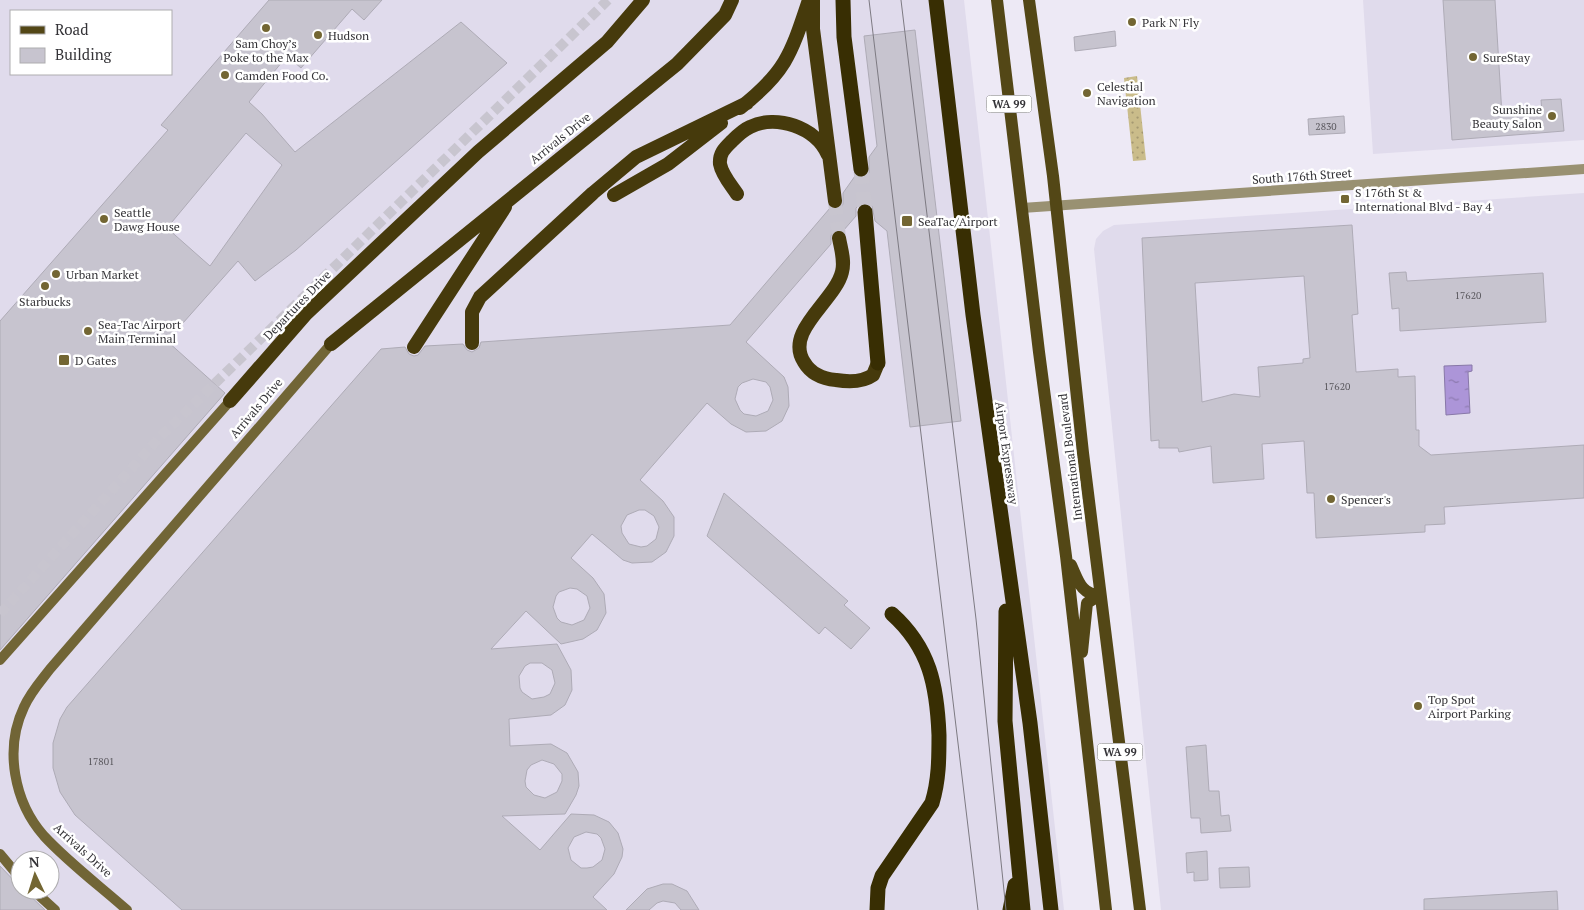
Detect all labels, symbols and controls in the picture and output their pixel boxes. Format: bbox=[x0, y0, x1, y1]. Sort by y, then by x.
legend bbox=[10, 10, 172, 75]
place label: Park N' Fly bbox=[1142, 15, 1200, 30]
marker: Park N' Fly bbox=[1126, 16, 1138, 28]
text: Road bbox=[55, 19, 88, 39]
marker: Sam Choy’s Poke to the Max bbox=[260, 22, 272, 34]
place label: Hudson bbox=[328, 28, 369, 43]
marker: Hudson bbox=[312, 29, 324, 41]
place label: Sam Choy’s Poke to the Max bbox=[223, 36, 310, 65]
text: Building bbox=[55, 44, 113, 64]
place label: SureStay bbox=[1483, 50, 1531, 65]
marker: SureStay bbox=[1467, 51, 1479, 63]
place label: Camden Food Co. bbox=[235, 68, 329, 83]
marker: Camden Food Co. bbox=[219, 69, 231, 81]
place label: Celestial Navigation bbox=[1097, 79, 1156, 108]
marker: Celestial Navigation bbox=[1081, 87, 1093, 99]
road number: WA 99 bbox=[986, 96, 1032, 112]
place label: Sunshine Beauty Salon bbox=[1472, 102, 1542, 131]
street label: Arrivals Drive bbox=[527, 109, 593, 167]
marker: Sunshine Beauty Salon bbox=[1546, 110, 1558, 122]
house number: 2830 bbox=[1315, 120, 1337, 133]
street label: South 176th Street bbox=[1252, 165, 1353, 187]
place label: S 176th St & International Blvd - Bay 4 bbox=[1355, 185, 1492, 214]
marker: S 176th St & International Blvd - Bay 4 bbox=[1339, 193, 1351, 205]
place label: Seattle Dawg House bbox=[114, 205, 180, 234]
marker: Seattle Dawg House bbox=[98, 213, 110, 225]
marker: SeaTac/Airport bbox=[900, 214, 914, 228]
place label: SeaTac/Airport bbox=[918, 214, 998, 229]
place label: Urban Market bbox=[66, 267, 139, 282]
street label: Departures Drive bbox=[260, 267, 334, 343]
marker: Urban Market bbox=[50, 268, 62, 280]
marker: Starbucks bbox=[39, 280, 51, 292]
house number: 17620 bbox=[1455, 289, 1481, 302]
place label: Starbucks bbox=[19, 294, 71, 309]
place label: Sea-Tac Airport Main Terminal bbox=[98, 317, 182, 346]
marker: Sea-Tac Airport Main Terminal bbox=[82, 325, 94, 337]
marker: D Gates bbox=[57, 353, 71, 367]
place label: D Gates bbox=[75, 353, 116, 368]
street label: Arrivals Drive bbox=[227, 375, 285, 441]
house number: 17620 bbox=[1324, 380, 1350, 393]
street label: International Boulevard bbox=[1055, 392, 1085, 521]
street label: Airport Expressway bbox=[992, 401, 1022, 506]
place label: Spencer's bbox=[1341, 492, 1391, 507]
marker: Spencer's bbox=[1325, 493, 1337, 505]
place label: Top Spot Airport Parking bbox=[1428, 692, 1512, 721]
marker: Top Spot Airport Parking bbox=[1412, 700, 1424, 712]
road number: WA 99 bbox=[1098, 744, 1142, 760]
house number: 17801 bbox=[88, 755, 114, 768]
street label: Arrivals Drive bbox=[51, 820, 115, 880]
north arrow bbox=[10, 850, 60, 900]
text: N bbox=[28, 852, 40, 871]

